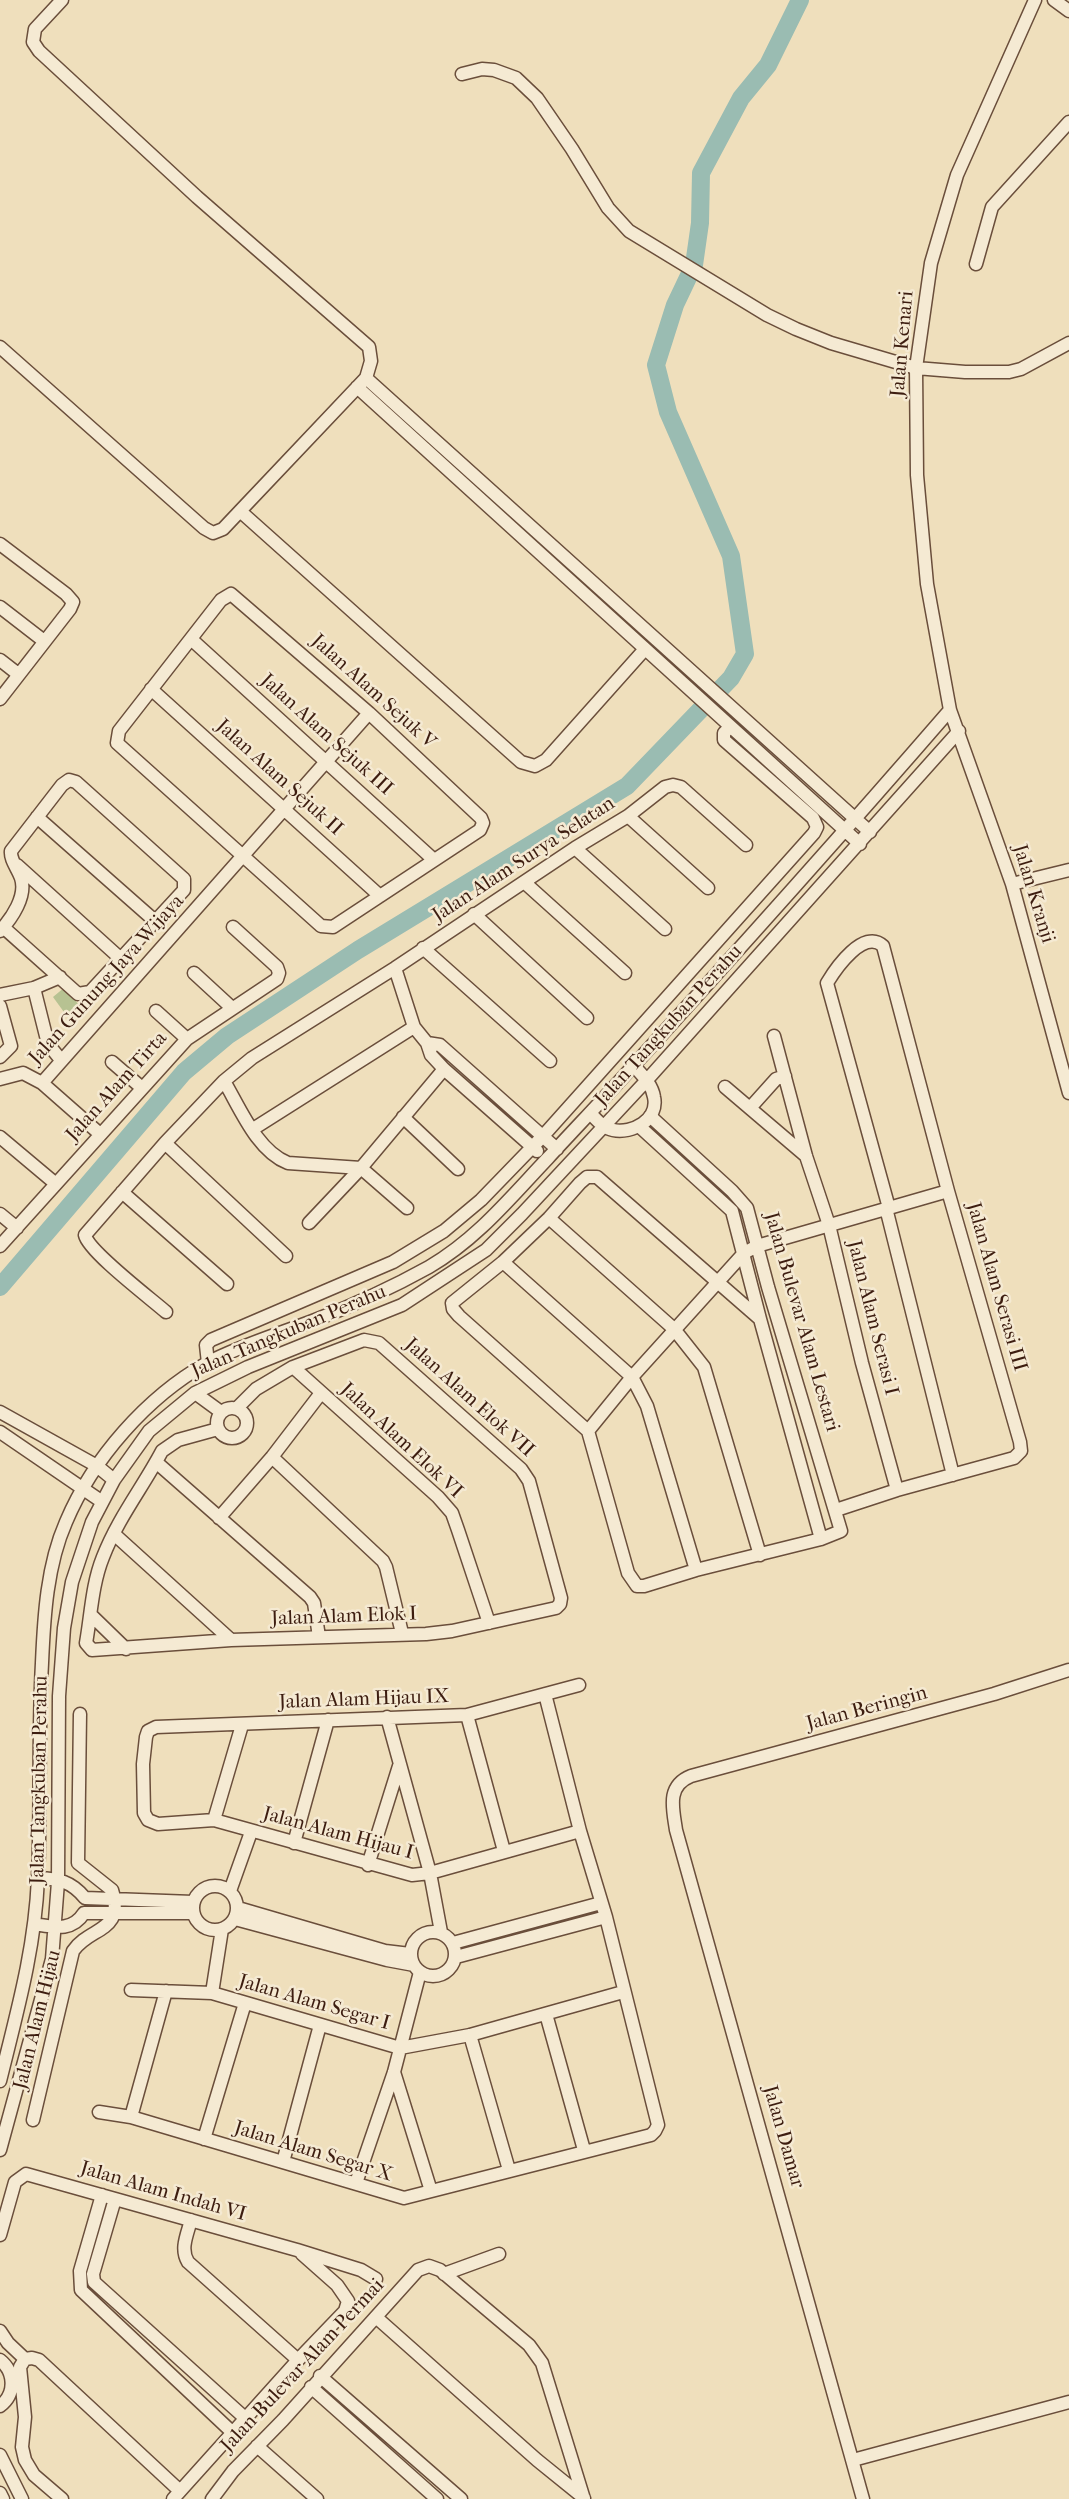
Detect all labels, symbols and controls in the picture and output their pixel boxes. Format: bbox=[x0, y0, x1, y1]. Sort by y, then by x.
street label: Jalan Kenari bbox=[886, 290, 920, 398]
street label: Jalan Alam Sejuk V bbox=[306, 630, 440, 754]
street label: Jalan Alam Sejuk III bbox=[255, 669, 397, 801]
street label: Jalan Alam Sejuk II bbox=[211, 715, 347, 841]
street label: Jalan Alam Surya Selatan bbox=[428, 792, 620, 928]
street label: Jalan Kranji bbox=[1007, 842, 1059, 946]
street label: Jalan Gunung Jaya Wijaya bbox=[24, 890, 190, 1070]
street label: Jalan Tangkuban Perahu bbox=[590, 940, 748, 1112]
street label: Jalan Alam Tirta bbox=[61, 1027, 173, 1147]
street label: Jalan Alam Serasi III bbox=[960, 1200, 1032, 1374]
street label: Jalan Bulevar Alam Lestari bbox=[758, 1209, 844, 1435]
street label: Jalan Alam Serasi I bbox=[841, 1238, 903, 1398]
street label: Jalan Tangkuban Perahu bbox=[188, 1280, 390, 1384]
street label: Jalan Alam Elok VII bbox=[399, 1333, 539, 1463]
street label: Jalan Alam Elok VI bbox=[335, 1378, 467, 1504]
street label: Jalan Alam Elok I bbox=[271, 1602, 417, 1632]
street label: Jalan Tangkuban Perahu bbox=[26, 1675, 54, 1885]
street label: Jalan Beringin bbox=[804, 1681, 930, 1737]
street label: Jalan Alam Hijau IX bbox=[278, 1685, 450, 1715]
street label: Jalan Alam Hijau I bbox=[260, 1802, 416, 1866]
street label: Jalan Alam Hijau bbox=[9, 1948, 67, 2092]
street label: Jalan Alam Segar I bbox=[235, 1970, 393, 2036]
street label: Jalan Damar bbox=[757, 2083, 809, 2191]
street label: Jalan Alam Segar X bbox=[231, 2117, 395, 2187]
street label: Jalan Alam Indah VI bbox=[77, 2157, 249, 2227]
street label: Jalan Bulevar Alam Permai bbox=[216, 2274, 390, 2458]

